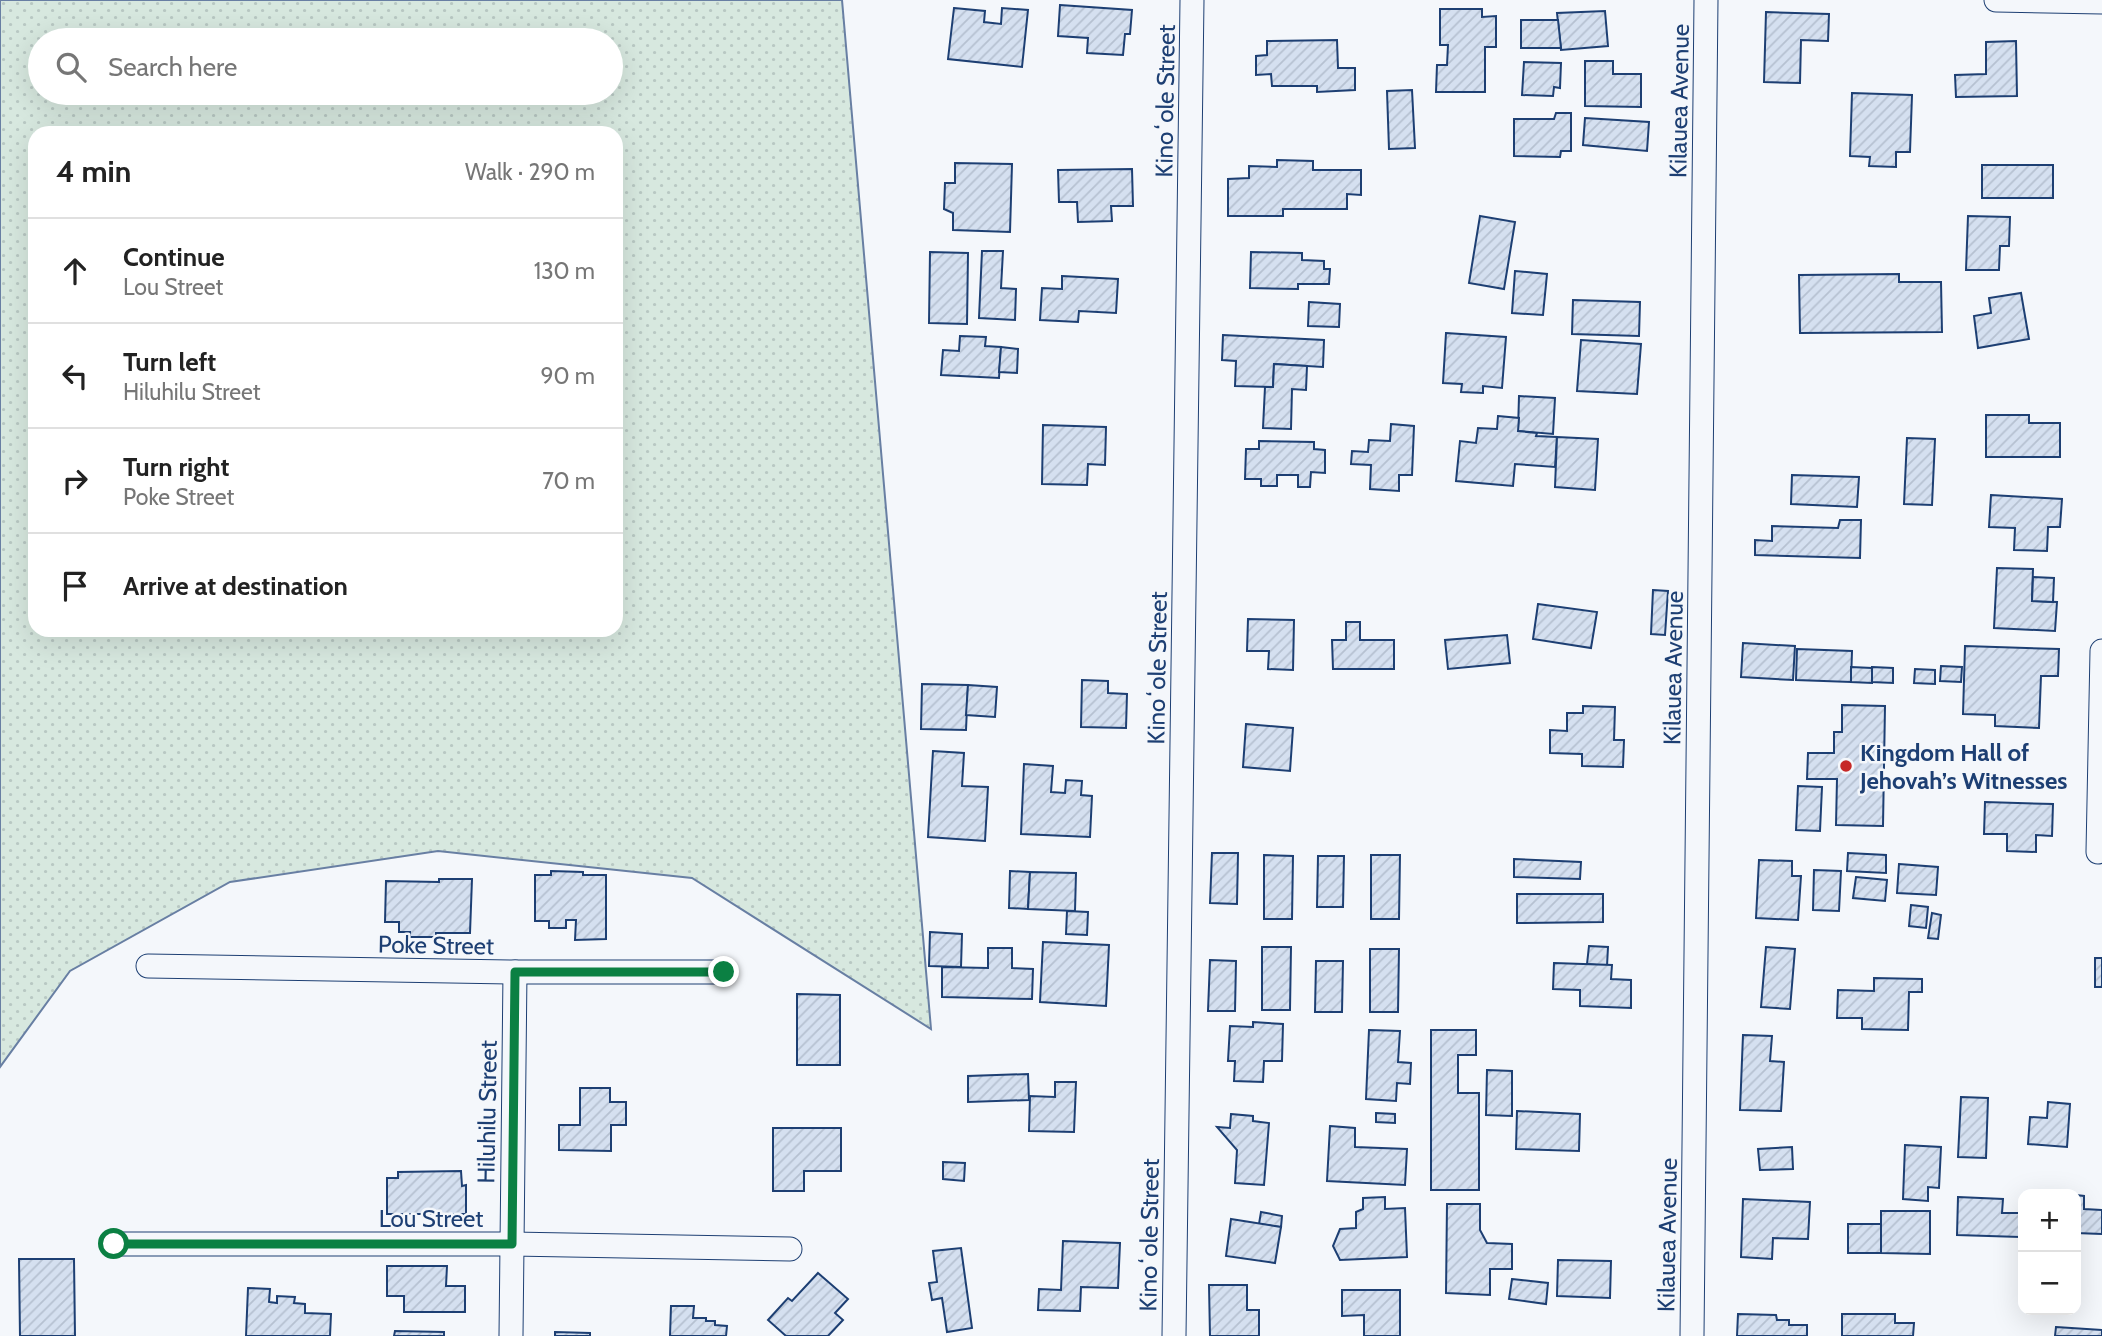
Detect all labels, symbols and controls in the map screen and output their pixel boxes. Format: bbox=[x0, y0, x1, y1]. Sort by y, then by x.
street label: Kinoʻole Street bbox=[1149, 24, 1181, 178]
street label: Kilauea Avenue bbox=[1663, 24, 1695, 178]
search box bbox=[28, 28, 623, 105]
icon: search bbox=[52, 48, 90, 86]
text: Search here bbox=[108, 51, 237, 83]
text: 4 min bbox=[56, 153, 131, 190]
text: Walk · 290 m bbox=[465, 158, 595, 186]
text: Continue bbox=[123, 241, 225, 273]
icon: ahead bbox=[56, 252, 94, 290]
text: 130 m bbox=[534, 257, 595, 285]
text: Lou Street bbox=[123, 273, 223, 301]
text: Turn left bbox=[123, 346, 216, 378]
icon: left bbox=[56, 357, 94, 395]
text: 90 m bbox=[541, 362, 595, 390]
text: Hiluhilu Street bbox=[123, 378, 261, 406]
text: Turn right bbox=[123, 451, 229, 483]
icon: right bbox=[56, 462, 94, 500]
text: 70 m bbox=[542, 467, 595, 495]
text: Poke Street bbox=[123, 483, 234, 511]
icon: arrive bbox=[56, 567, 94, 605]
text: Arrive at destination bbox=[123, 570, 348, 602]
street label: Kinoʻole Street bbox=[1141, 591, 1173, 745]
street label: Kilauea Avenue bbox=[1657, 591, 1689, 745]
place label: Kingdom Hall of Jehovah’s Witnesses bbox=[1859, 738, 2067, 795]
marker: Kingdom Hall of Jehovah’s Witnesses bbox=[1838, 758, 1854, 774]
street label: Poke Street bbox=[378, 929, 494, 961]
route end bbox=[708, 956, 739, 987]
street label: Hiluhilu Street bbox=[471, 1040, 503, 1184]
street label: Kinoʻole Street bbox=[1133, 1158, 1165, 1312]
street label: Kilauea Avenue bbox=[1651, 1158, 1683, 1312]
map controls bbox=[2018, 1189, 2081, 1315]
button: + bbox=[2018, 1189, 2081, 1252]
street label: Lou Street bbox=[379, 1204, 483, 1233]
route start bbox=[98, 1228, 129, 1259]
button: − bbox=[2018, 1252, 2081, 1315]

